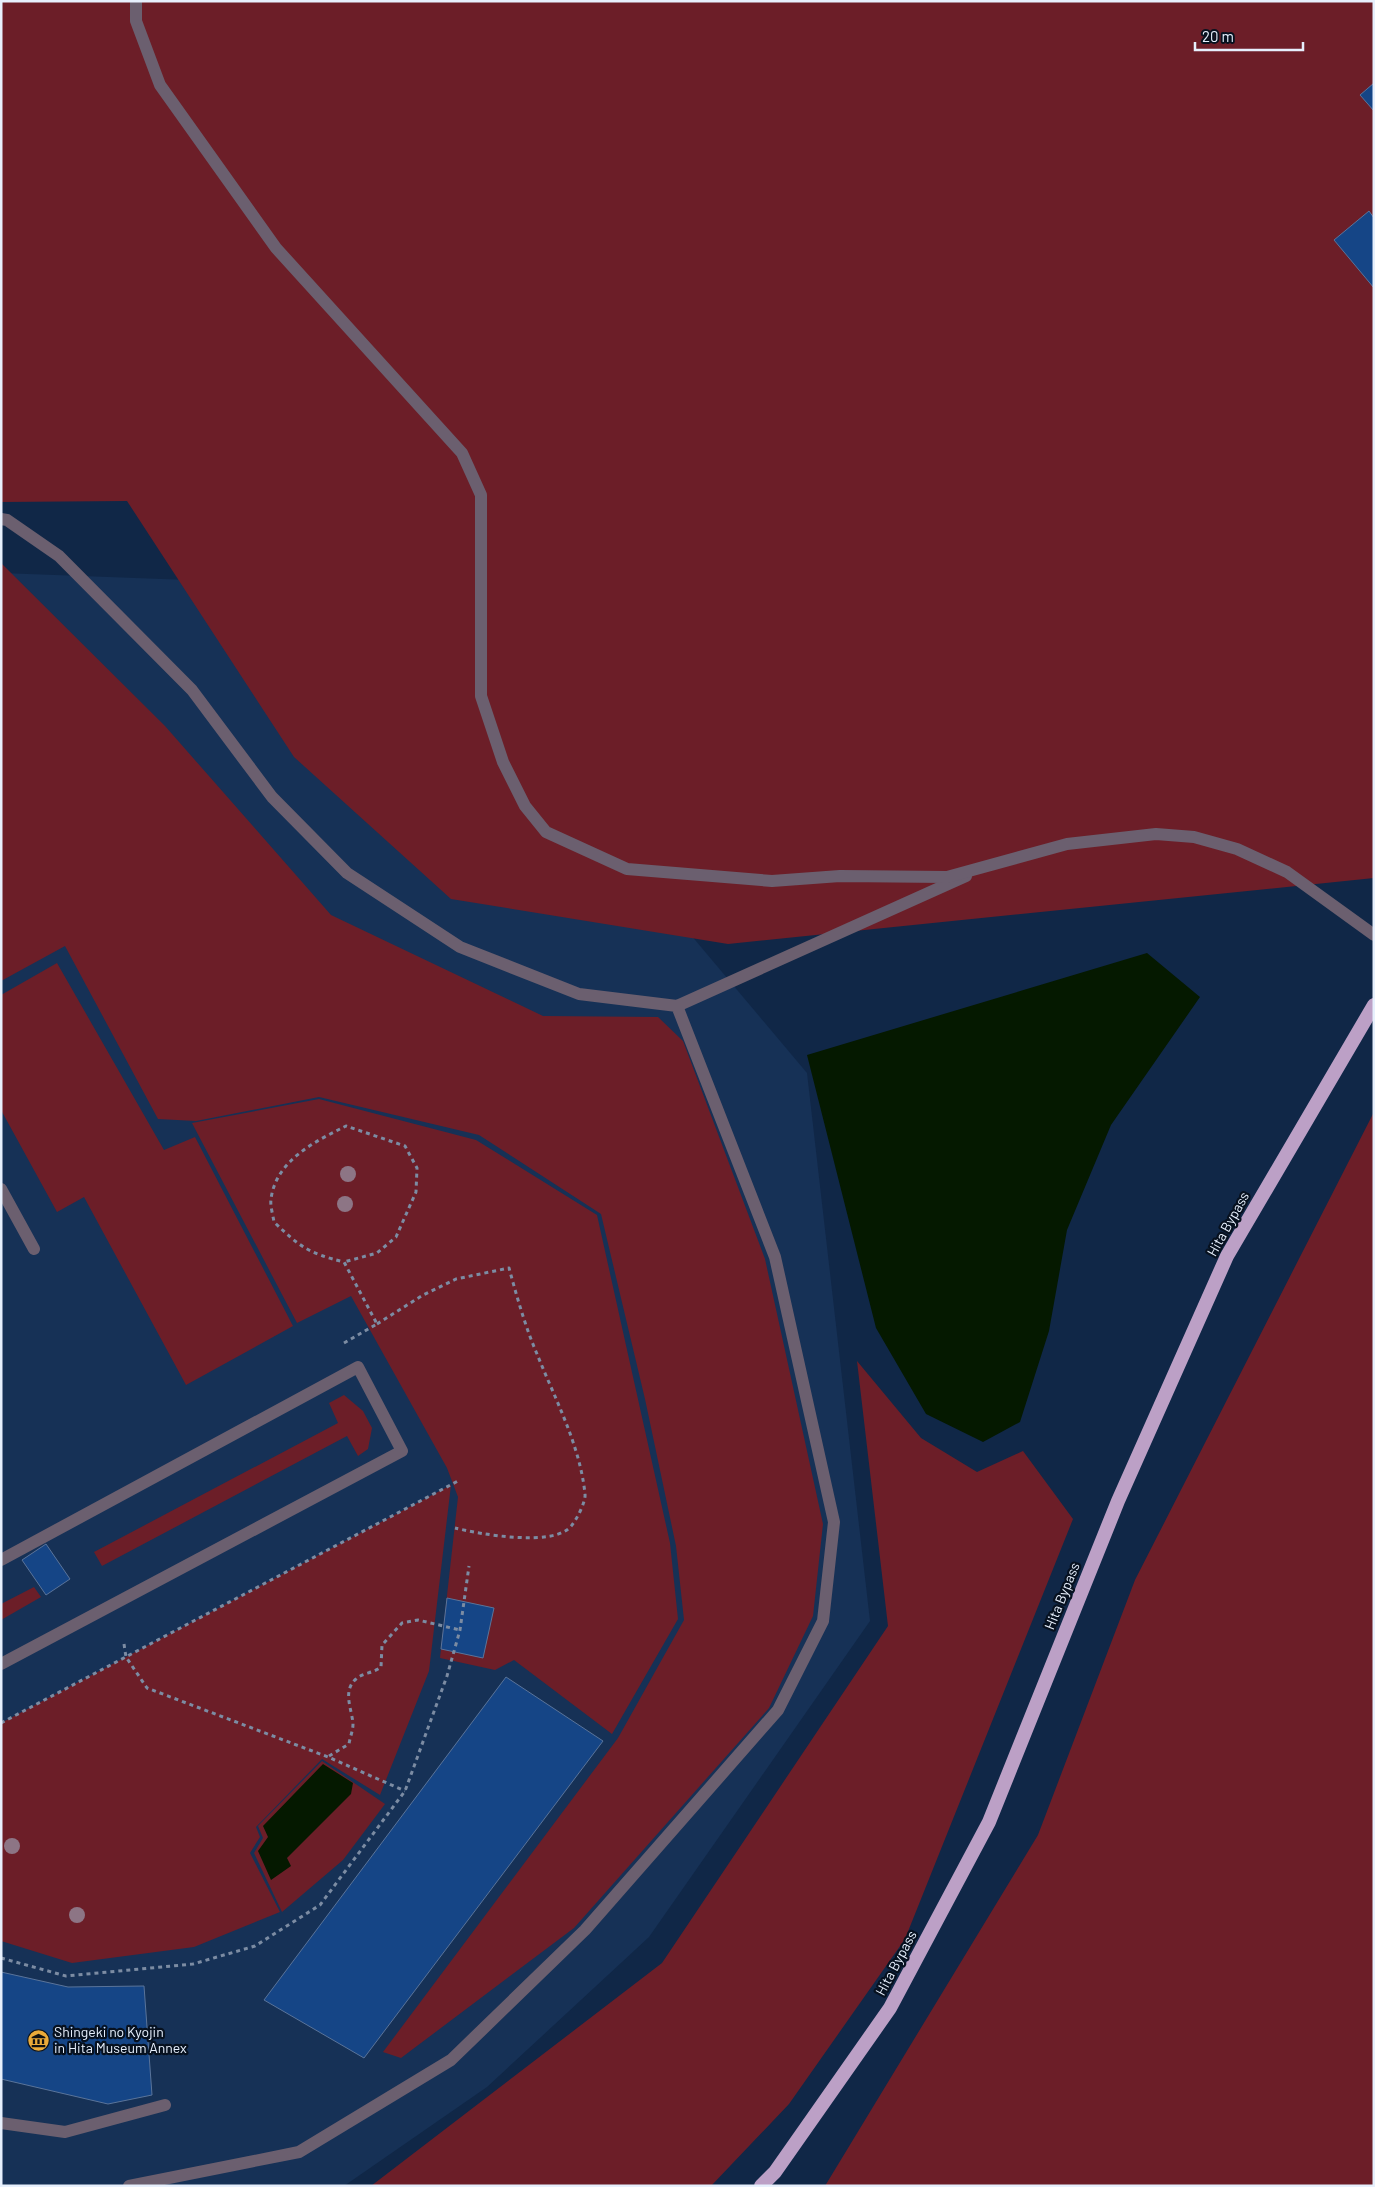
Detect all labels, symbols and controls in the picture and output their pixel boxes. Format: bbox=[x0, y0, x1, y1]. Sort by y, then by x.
scale bar bbox=[1195, 20, 1302, 52]
text: 20 m bbox=[1202, 27, 1234, 45]
street label: Hita Bypass bbox=[1203, 1188, 1252, 1259]
street label: Hita Bypass bbox=[1040, 1559, 1083, 1632]
street label: Hita Bypass bbox=[871, 1927, 920, 1998]
place label: Shingeki no Kyojin in Hita Museum Annex bbox=[54, 2023, 187, 2056]
museum icon: Shingeki no Kyojin in Hita Museum Annex bbox=[26, 2028, 50, 2052]

